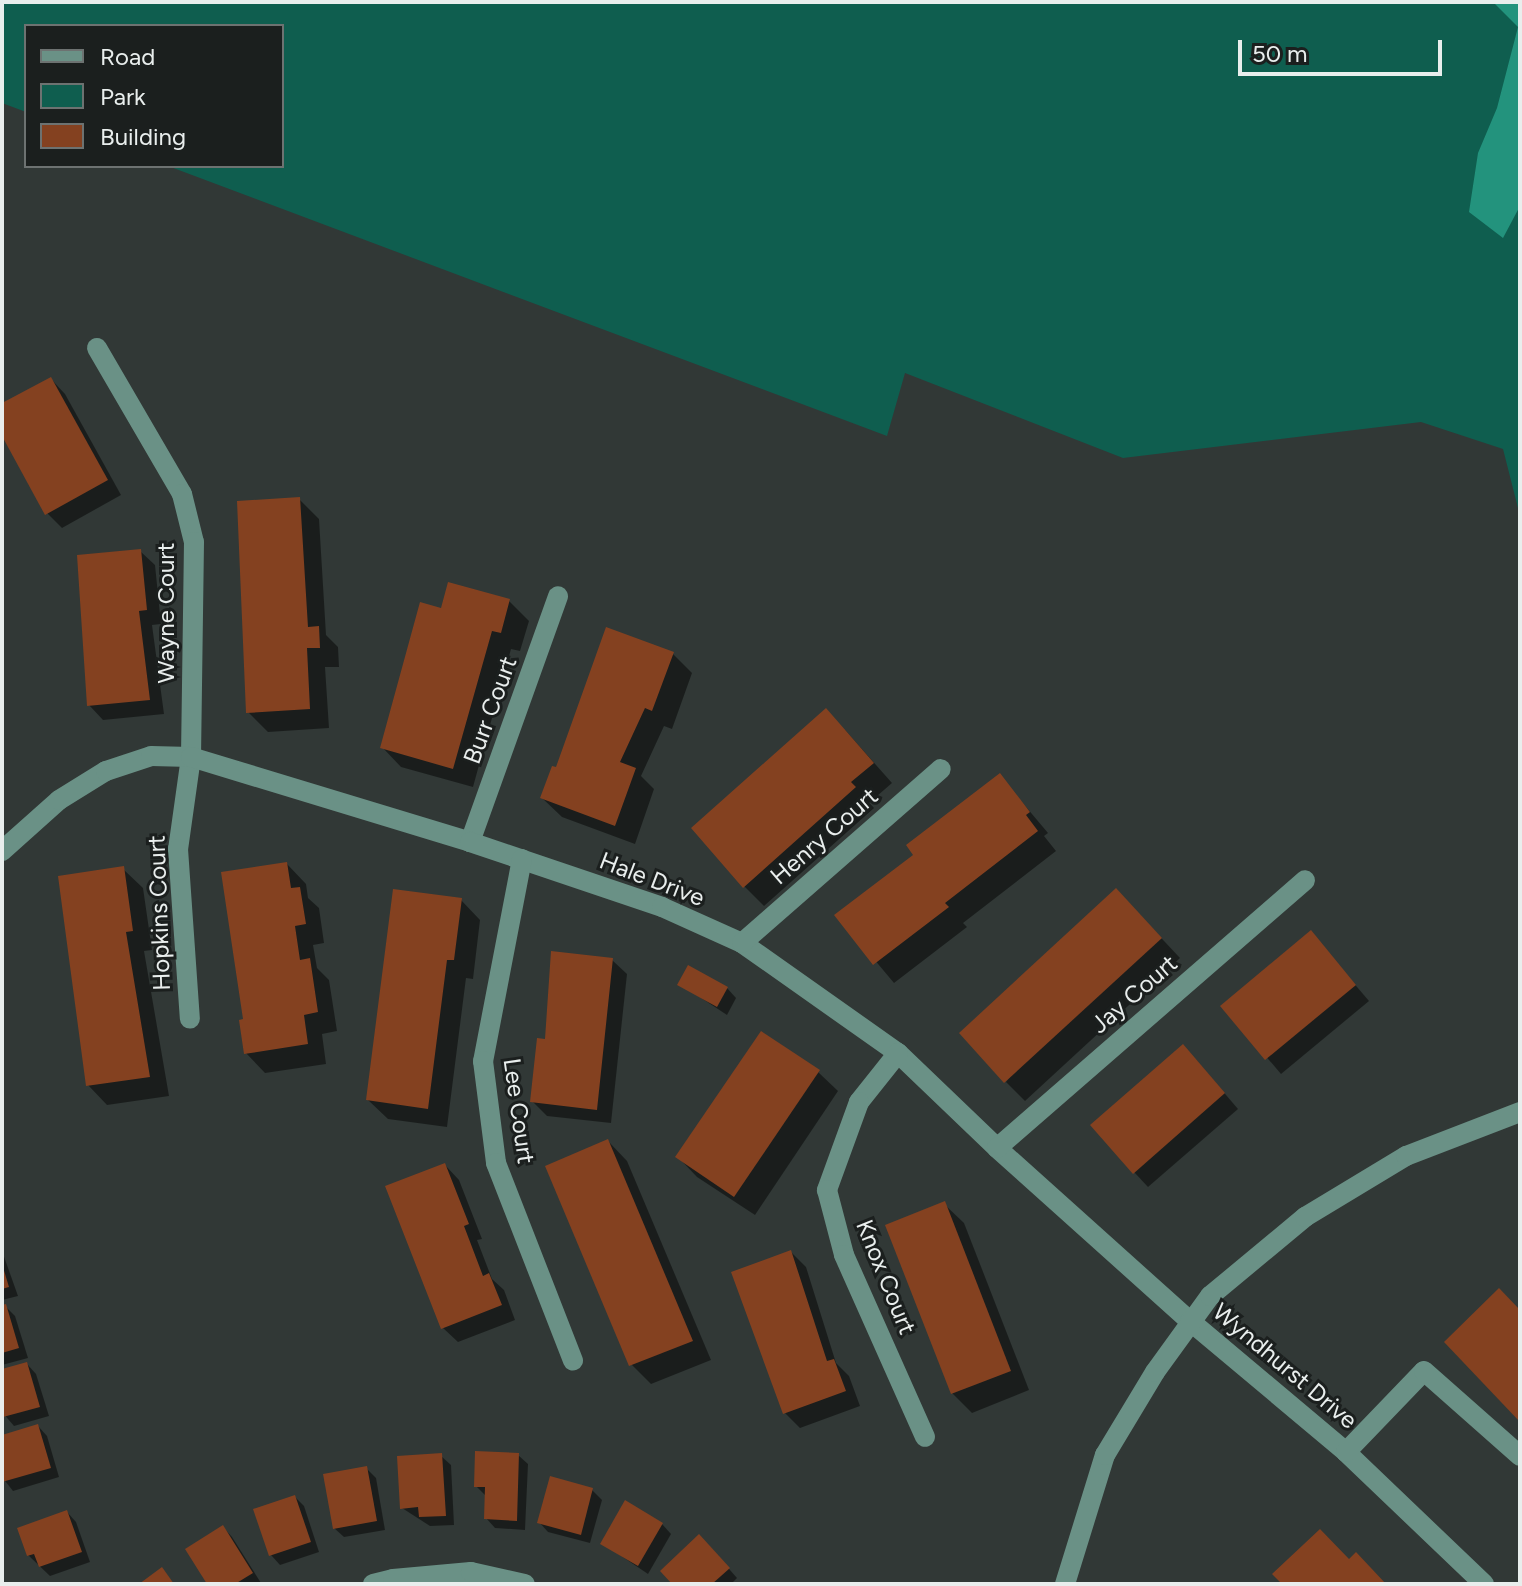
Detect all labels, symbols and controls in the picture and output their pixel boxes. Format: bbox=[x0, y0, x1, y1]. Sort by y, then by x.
legend bbox=[24, 24, 284, 168]
scale bar bbox=[1242, 24, 1446, 74]
text: 50 m bbox=[1252, 39, 1308, 68]
text: Road bbox=[100, 42, 155, 71]
text: Park bbox=[100, 82, 146, 111]
text: Building bbox=[100, 122, 186, 151]
street label: Wayne Court bbox=[152, 543, 180, 683]
street label: Burr Court bbox=[457, 652, 523, 768]
street label: Henry Court bbox=[764, 782, 884, 890]
street label: Hopkins Court bbox=[142, 835, 176, 991]
street label: Hale Drive bbox=[595, 846, 709, 912]
street label: Jay Court bbox=[1085, 949, 1183, 1039]
street label: Lee Court bbox=[497, 1056, 541, 1166]
street label: Knox Court bbox=[850, 1216, 922, 1338]
street label: Wyndhurst Drive bbox=[1207, 1297, 1363, 1435]

